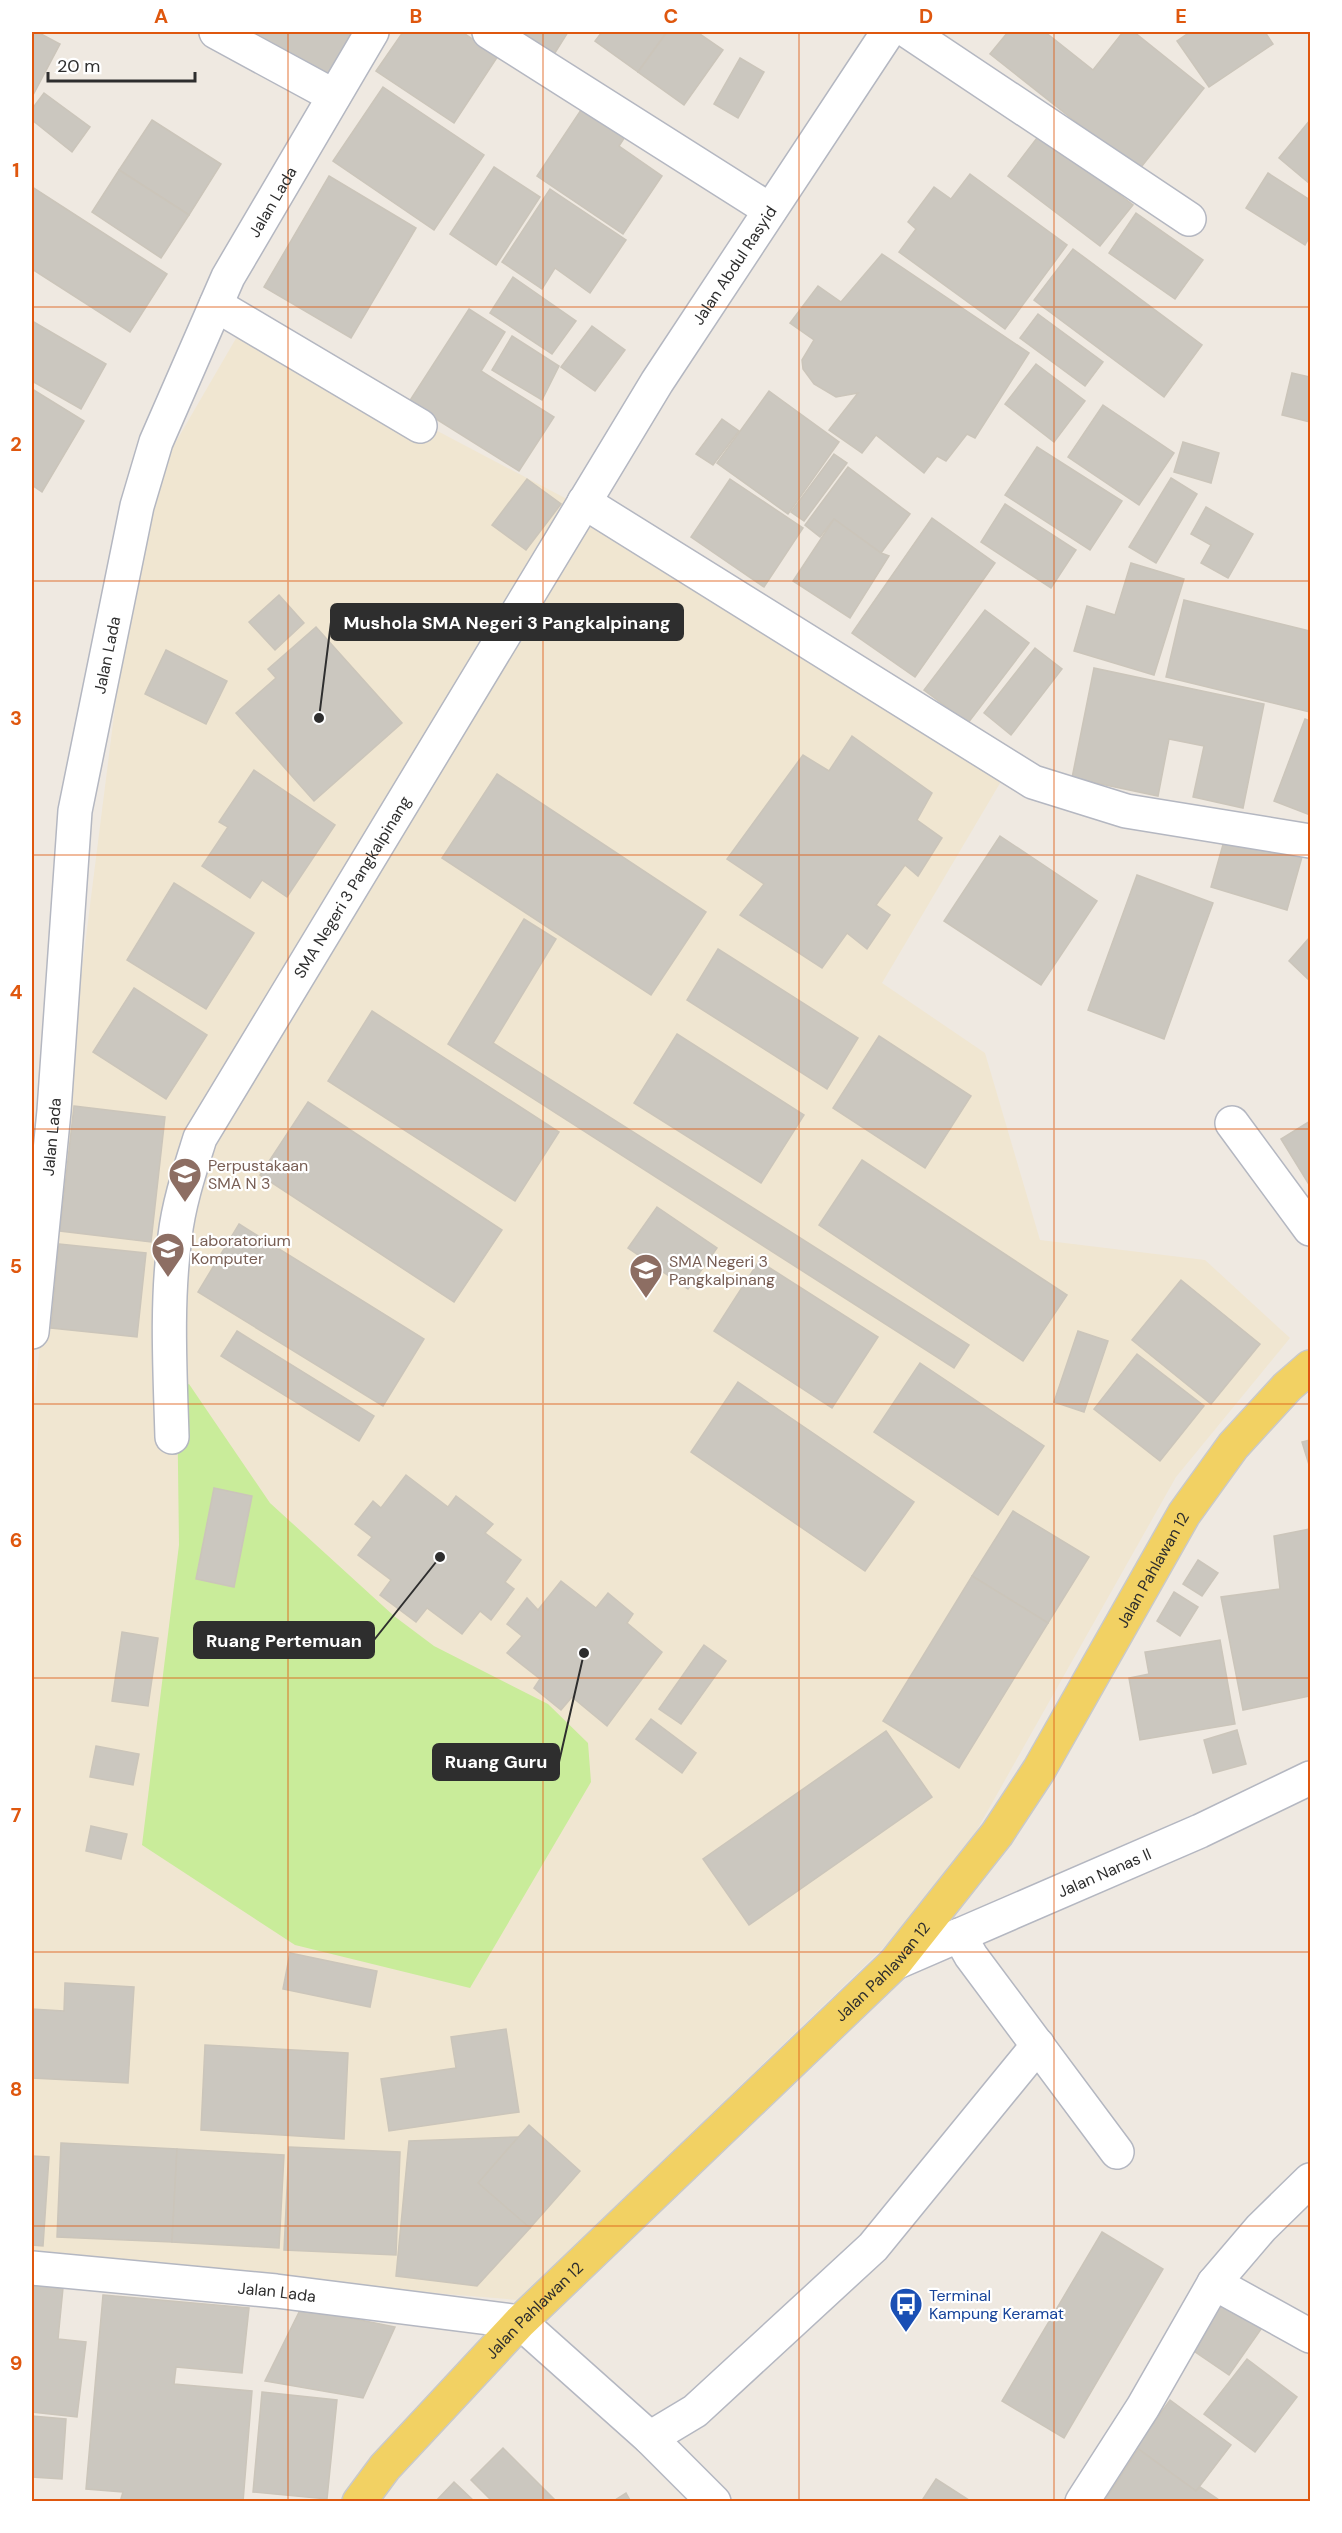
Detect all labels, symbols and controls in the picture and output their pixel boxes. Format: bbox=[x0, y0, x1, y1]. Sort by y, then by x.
text: A bbox=[154, 3, 168, 29]
text: B bbox=[410, 3, 422, 29]
text: C bbox=[664, 3, 678, 29]
text: D bbox=[919, 3, 933, 29]
text: E bbox=[1175, 3, 1187, 29]
scale bar bbox=[48, 45, 195, 83]
text: 20 m bbox=[57, 54, 100, 78]
text: 1 bbox=[12, 157, 20, 183]
street label: Jalan Lada bbox=[244, 163, 302, 241]
street label: Jalan Abdul Rasyid bbox=[688, 202, 782, 329]
text: 2 bbox=[10, 431, 22, 457]
callout: Mushola SMA Negeri 3 Pangkalpinang bbox=[331, 604, 683, 640]
text: Mushola SMA Negeri 3 Pangkalpinang bbox=[343, 611, 671, 635]
street label: Jalan Lada bbox=[89, 615, 125, 696]
text: 3 bbox=[10, 705, 22, 731]
street label: SMA Negeri 3 Pangkalpinang bbox=[289, 792, 415, 982]
text: 4 bbox=[10, 979, 23, 1005]
street label: Jalan Lada bbox=[38, 1097, 66, 1177]
place label: Perpustakaan SMA N 3 bbox=[208, 1155, 308, 1194]
school or university icon: Perpustakaan SMA N 3 bbox=[167, 1156, 203, 1203]
place label: Laboratorium Komputer bbox=[191, 1230, 291, 1269]
school or university icon: Laboratorium Komputer bbox=[150, 1231, 186, 1278]
place label: SMA Negeri 3 Pangkalpinang bbox=[669, 1251, 775, 1290]
school or university icon: SMA Negeri 3 Pangkalpinang bbox=[628, 1252, 664, 1299]
text: 5 bbox=[10, 1253, 22, 1279]
street label: Jalan Pahlawan 12 bbox=[1112, 1508, 1194, 1632]
text: 6 bbox=[10, 1527, 22, 1553]
callout: Ruang Pertemuan bbox=[194, 1622, 374, 1658]
text: Ruang Pertemuan bbox=[206, 1629, 362, 1653]
callout: Ruang Guru bbox=[433, 1744, 559, 1780]
text: Ruang Guru bbox=[445, 1750, 547, 1774]
text: 7 bbox=[11, 1802, 22, 1828]
street label: Jalan Nanas II bbox=[1054, 1843, 1155, 1902]
street label: Jalan Pahlawan 12 bbox=[830, 1918, 935, 2026]
text: 8 bbox=[10, 2076, 22, 2102]
street label: Jalan Pahlawan 12 bbox=[481, 2257, 588, 2364]
street label: Jalan Lada bbox=[237, 2277, 317, 2307]
place label: Terminal Kampung Keramat bbox=[929, 2285, 1064, 2324]
bus stop icon: Terminal Kampung Keramat bbox=[888, 2286, 924, 2333]
text: 9 bbox=[10, 2350, 22, 2376]

